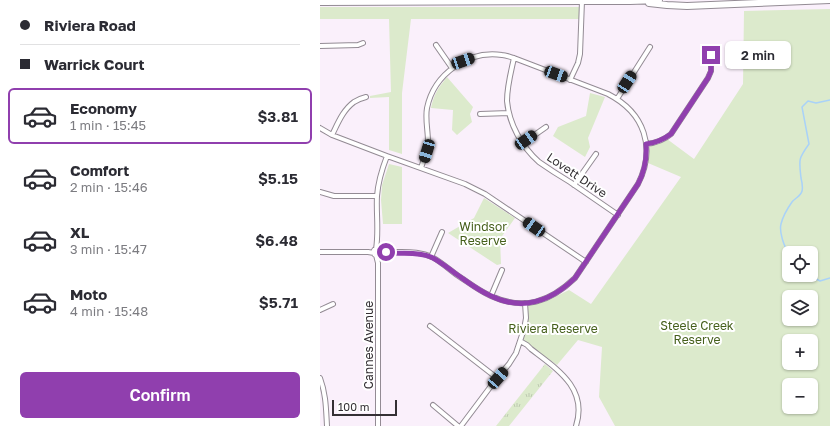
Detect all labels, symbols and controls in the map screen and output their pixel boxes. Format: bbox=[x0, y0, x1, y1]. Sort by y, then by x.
text: Riviera Road bbox=[44, 16, 136, 34]
callout: 2 min bbox=[725, 41, 791, 69]
route end bbox=[702, 46, 720, 64]
text: 2 min bbox=[741, 47, 775, 63]
car bbox=[450, 51, 476, 71]
text: Warrick Court bbox=[44, 55, 145, 73]
car bbox=[543, 64, 569, 84]
car bbox=[615, 69, 639, 95]
icon: car bbox=[22, 98, 58, 134]
text: Economy bbox=[70, 99, 137, 117]
text: $3.81 bbox=[257, 107, 298, 125]
text: 1 min · 15:45 bbox=[70, 117, 146, 133]
car bbox=[513, 128, 539, 152]
car bbox=[418, 138, 436, 164]
street label: Lovett Drive bbox=[544, 149, 610, 201]
icon: car bbox=[22, 160, 58, 196]
text: Comfort bbox=[70, 161, 129, 179]
text: $5.15 bbox=[258, 169, 298, 187]
text: 2 min · 15:46 bbox=[70, 179, 148, 195]
car bbox=[521, 215, 547, 239]
park label: Windsor Reserve bbox=[459, 219, 507, 248]
icon: car bbox=[22, 222, 58, 258]
text: XL bbox=[70, 223, 89, 241]
text: $6.48 bbox=[255, 231, 298, 249]
text: 3 min · 15:47 bbox=[70, 241, 147, 257]
route start bbox=[377, 243, 395, 261]
map controls bbox=[782, 246, 818, 414]
button: locate bbox=[782, 246, 818, 282]
icon: car bbox=[22, 284, 58, 320]
text: Moto bbox=[70, 285, 107, 303]
button: layers bbox=[782, 290, 818, 326]
text: $5.71 bbox=[259, 293, 298, 311]
street label: Cannes Avenue bbox=[361, 301, 376, 389]
text: 4 min · 15:48 bbox=[70, 303, 148, 319]
park label: Steele Creek Reserve bbox=[660, 318, 734, 347]
park label: Riviera Reserve bbox=[508, 321, 598, 336]
button: + bbox=[782, 334, 818, 370]
car bbox=[486, 365, 510, 391]
button: Confirm bbox=[20, 372, 300, 418]
button: − bbox=[782, 378, 818, 414]
scale bar bbox=[332, 398, 397, 417]
text: 100 m bbox=[338, 400, 369, 413]

